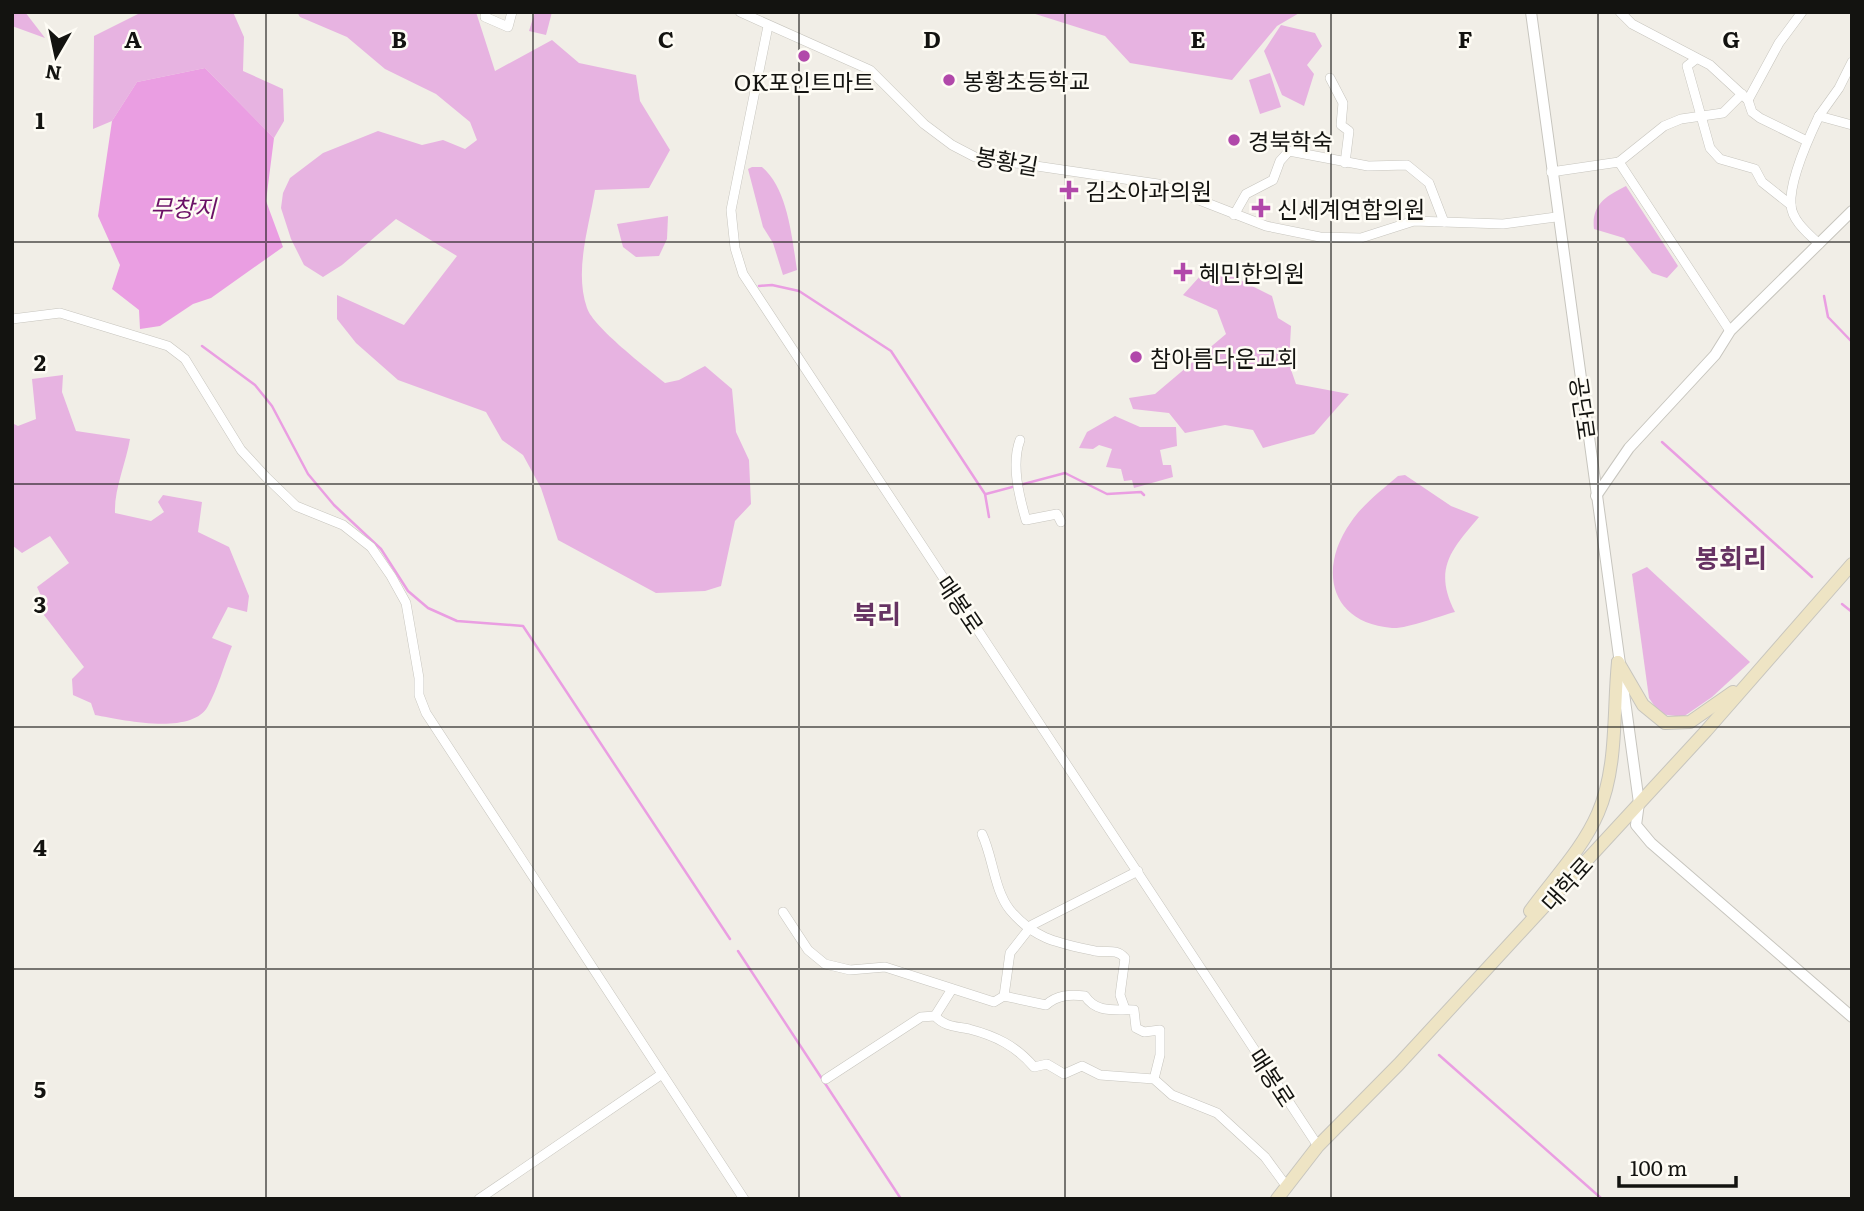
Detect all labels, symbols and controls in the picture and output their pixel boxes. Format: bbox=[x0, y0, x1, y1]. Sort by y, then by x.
north arrow bbox=[21, 21, 91, 91]
text: A bbox=[124, 21, 142, 55]
text: B bbox=[391, 21, 407, 55]
text: C bbox=[658, 21, 674, 55]
text: D bbox=[923, 21, 941, 55]
text: E bbox=[1190, 21, 1206, 55]
text: F bbox=[1458, 21, 1473, 55]
text: G bbox=[1722, 21, 1740, 55]
marker: OK포인트마트 bbox=[796, 48, 812, 64]
text: N bbox=[43, 59, 63, 89]
place label: 봉황초등학교 bbox=[963, 63, 1090, 97]
place label: OK포인트마트 bbox=[734, 64, 874, 98]
marker: 봉황초등학교 bbox=[941, 72, 957, 88]
text: 1 bbox=[35, 102, 45, 136]
place label: 경북학숙 bbox=[1248, 123, 1333, 157]
marker: 경북학숙 bbox=[1226, 132, 1242, 148]
street label: 봉황길 bbox=[973, 138, 1041, 182]
place label: 김소아과의원 bbox=[1085, 173, 1212, 207]
marker: 김소아과의원 bbox=[1059, 180, 1079, 200]
water label: 무창지 bbox=[150, 189, 218, 224]
place label: 신세계연합의원 bbox=[1277, 191, 1425, 225]
marker: 신세계연합의원 bbox=[1251, 198, 1271, 218]
place label: 혜민한의원 bbox=[1199, 255, 1305, 289]
marker: 혜민한의원 bbox=[1173, 262, 1193, 282]
place label: 참아름다운교회 bbox=[1150, 340, 1298, 374]
text: 2 bbox=[34, 344, 46, 378]
marker: 참아름다운교회 bbox=[1128, 349, 1144, 365]
street label: 공단로 bbox=[1563, 374, 1605, 442]
district label: 봉회리 bbox=[1695, 537, 1767, 576]
street label: 매봉로 bbox=[929, 568, 993, 640]
text: 3 bbox=[34, 586, 46, 620]
district label: 북리 bbox=[853, 593, 901, 632]
text: 4 bbox=[33, 829, 47, 863]
street label: 대학로 bbox=[1532, 848, 1600, 918]
street label: 매봉로 bbox=[1241, 1041, 1305, 1113]
text: 5 bbox=[34, 1071, 46, 1105]
scale bar bbox=[1619, 1144, 1736, 1188]
text: 100 m bbox=[1630, 1151, 1687, 1182]

